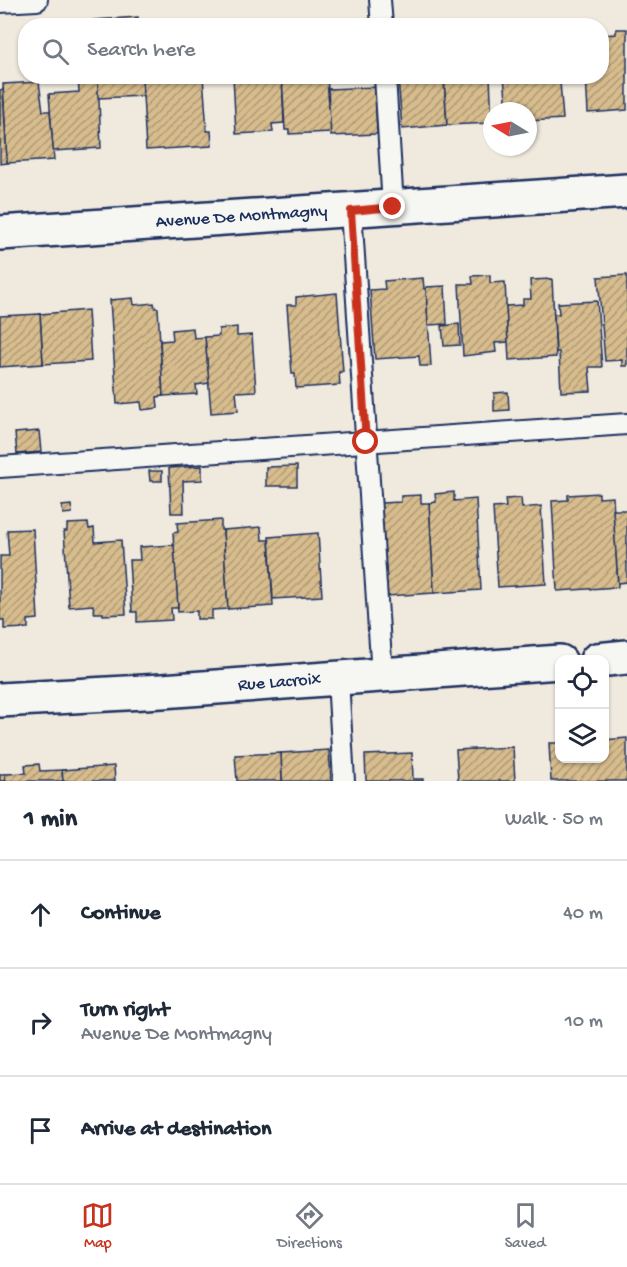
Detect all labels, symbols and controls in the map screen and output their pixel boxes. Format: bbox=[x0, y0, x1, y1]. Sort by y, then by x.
search box bbox=[18, 18, 609, 84]
icon: search bbox=[39, 35, 72, 68]
text: Search here bbox=[87, 38, 195, 64]
north arrow bbox=[483, 102, 537, 156]
route end bbox=[379, 193, 405, 219]
street label: Avenue De Montmagny bbox=[155, 201, 328, 233]
route start bbox=[352, 428, 378, 454]
map controls bbox=[555, 655, 609, 763]
button: locate bbox=[555, 655, 609, 709]
street label: Rue Lacroix bbox=[237, 669, 322, 696]
button: layers bbox=[555, 709, 609, 763]
text: 1 min bbox=[24, 805, 77, 836]
text: Walk · 50 m bbox=[505, 809, 603, 832]
icon: ahead bbox=[24, 898, 57, 931]
text: Continue bbox=[81, 901, 161, 927]
text: 40 m bbox=[563, 903, 603, 926]
text: Turn right bbox=[81, 998, 169, 1024]
icon: right bbox=[24, 1006, 57, 1039]
text: 10 m bbox=[565, 1011, 603, 1034]
text: Avenue De Montmagny bbox=[81, 1024, 272, 1047]
icon: arrive bbox=[24, 1114, 57, 1147]
text: Arrive at destination bbox=[81, 1117, 271, 1143]
tab: Map bbox=[81, 1199, 114, 1254]
tab: Directions bbox=[277, 1199, 342, 1254]
tab: Saved bbox=[505, 1199, 546, 1254]

